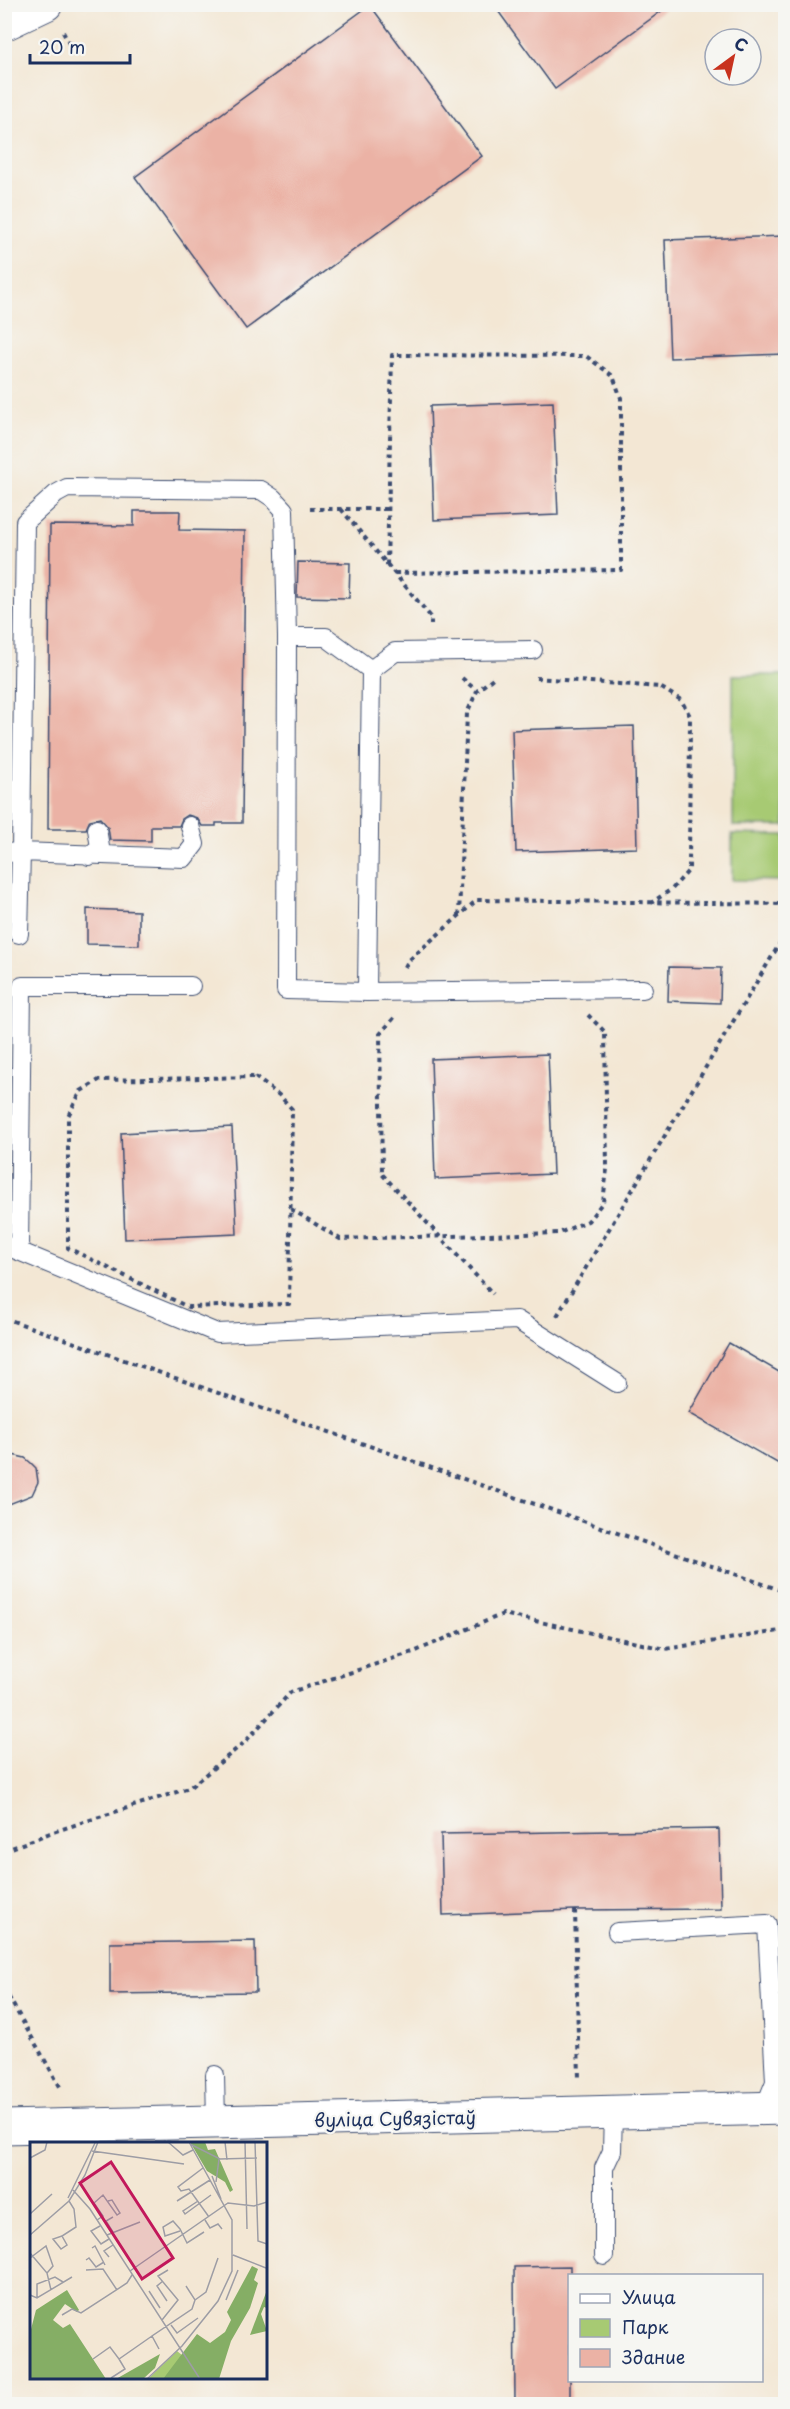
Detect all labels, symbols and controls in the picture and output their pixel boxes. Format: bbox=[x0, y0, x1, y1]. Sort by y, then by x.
scale bar bbox=[30, 27, 130, 65]
north arrow bbox=[703, 27, 763, 87]
text: С bbox=[730, 30, 753, 57]
text: 20 m bbox=[39, 33, 85, 60]
street label: вуліца Сувязістаў bbox=[314, 2103, 476, 2133]
inset map bbox=[30, 2142, 267, 2379]
legend bbox=[568, 2274, 763, 2382]
text: Улица bbox=[622, 2283, 676, 2310]
text: Парк bbox=[622, 2313, 669, 2340]
text: Здание bbox=[622, 2343, 685, 2370]

